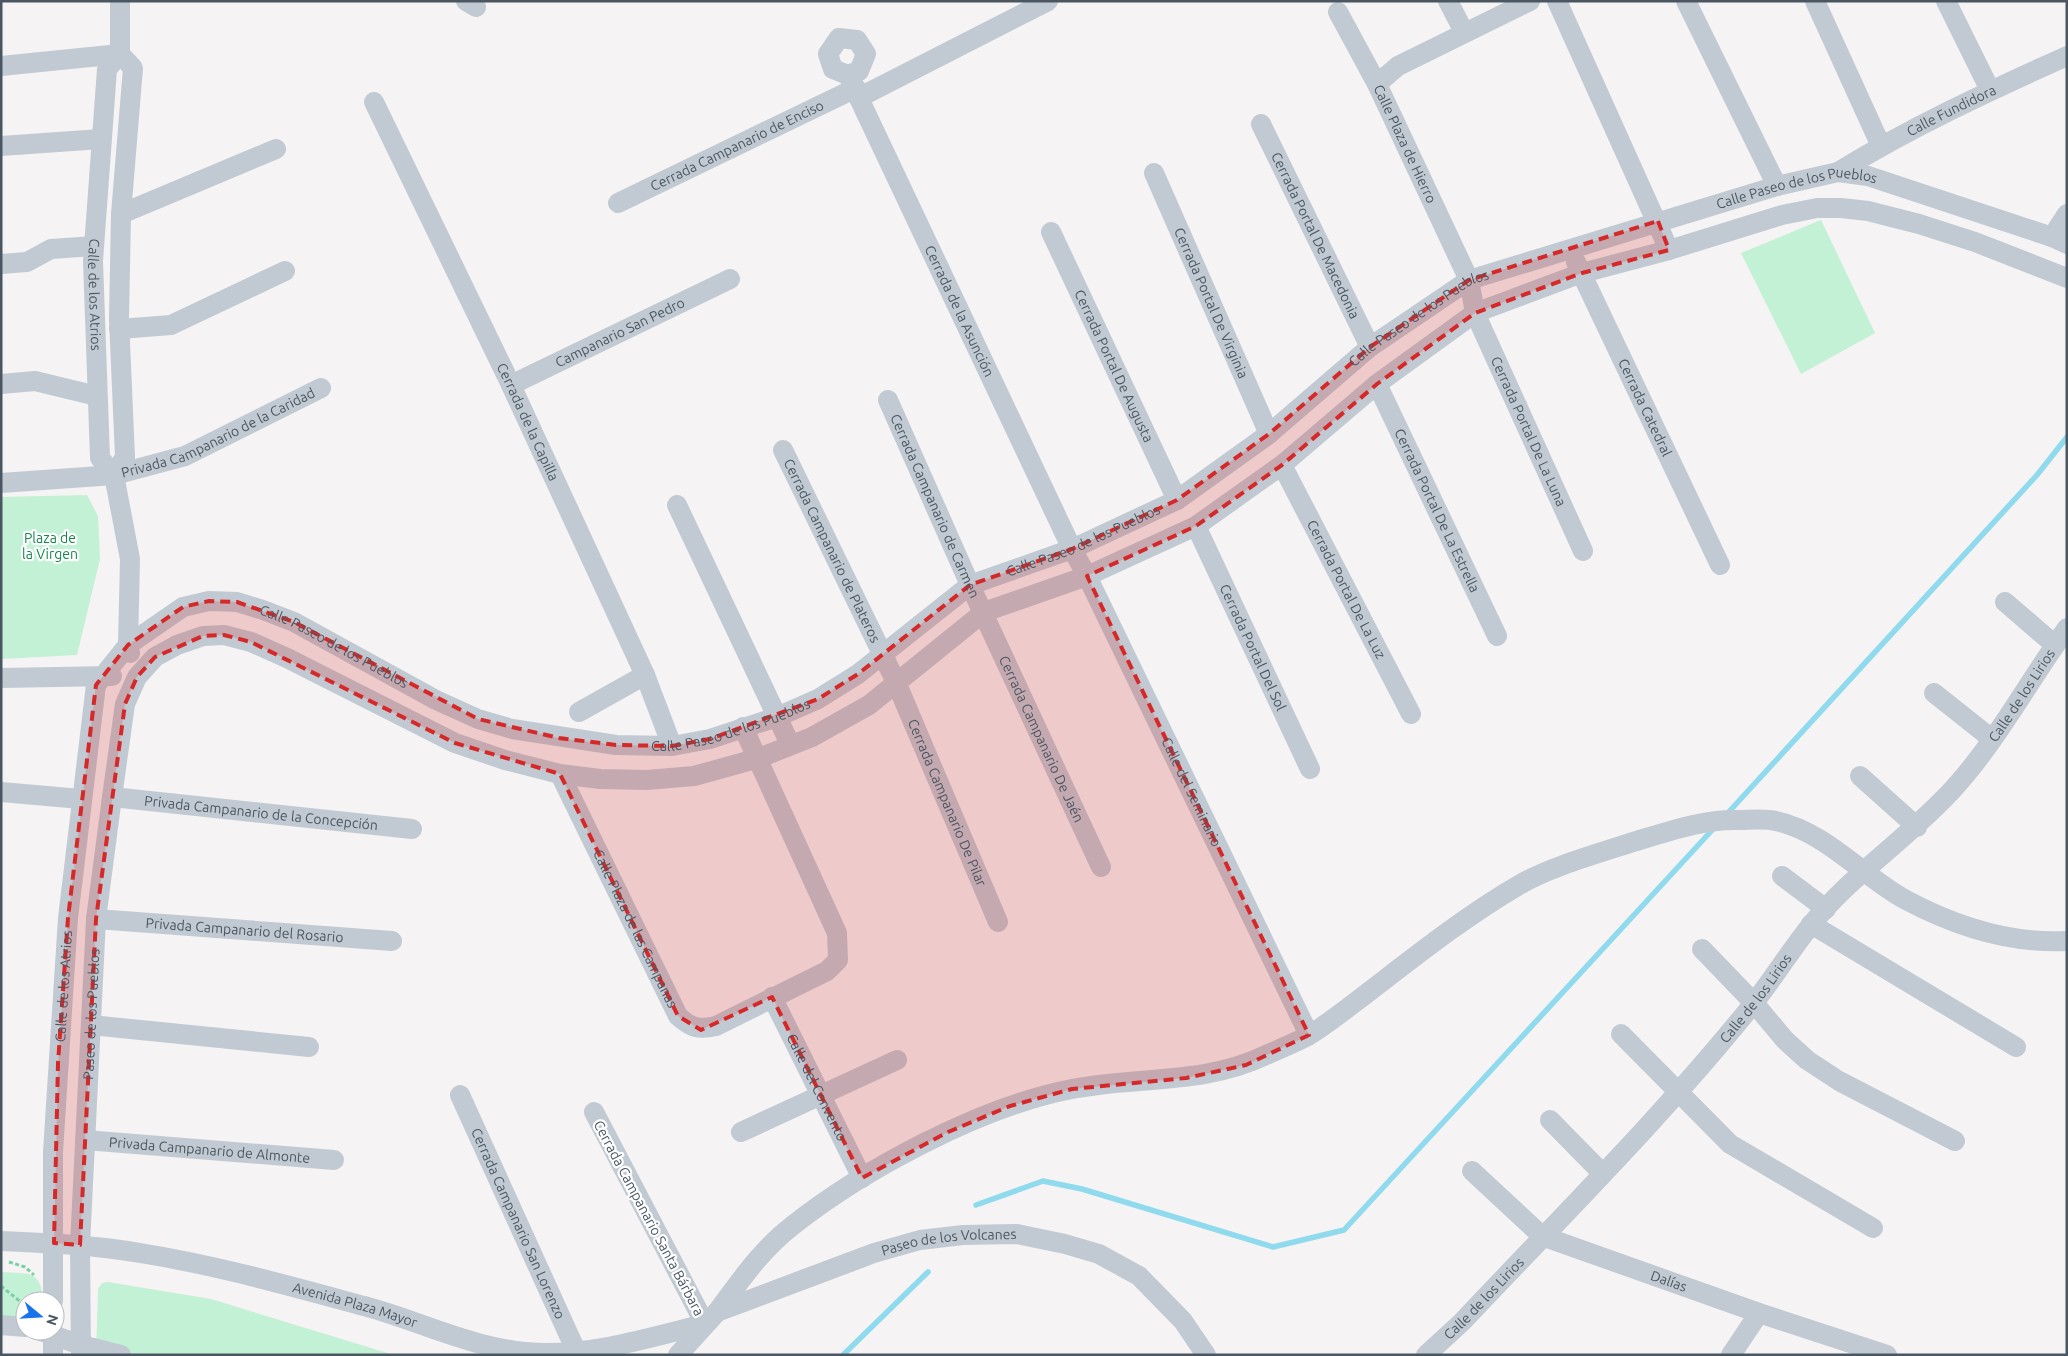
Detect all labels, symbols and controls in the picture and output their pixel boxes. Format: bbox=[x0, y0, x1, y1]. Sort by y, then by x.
street label: Calle Plaza de Hierro bbox=[1370, 82, 1440, 206]
street label: Calle Fundidora bbox=[1904, 82, 1999, 139]
street label: Cerrada Campanario de Enciso bbox=[648, 97, 826, 194]
street label: Cerrada Portal De Macedonia bbox=[1268, 149, 1363, 321]
street label: Calle Paseo de los Pueblos bbox=[1714, 164, 1879, 212]
street label: Cerrada Portal De Virginia bbox=[1171, 225, 1251, 381]
street label: Calle de los Atrios bbox=[85, 238, 104, 351]
street label: Cerrada de la Asunción bbox=[922, 243, 997, 379]
street label: Calle Paseo de los Pueblos bbox=[1345, 266, 1491, 370]
street label: Cerrada Portal De Augusta bbox=[1071, 287, 1157, 445]
street label: Campanario San Pedro bbox=[553, 294, 687, 370]
street label: Cerrada Portal De La Luna bbox=[1488, 354, 1570, 509]
street label: Cerrada Catedral bbox=[1615, 356, 1675, 459]
street label: Cerrada de la Capilla bbox=[494, 360, 562, 483]
street label: Privada Campanario de la Caridad bbox=[119, 384, 317, 481]
street label: Cerrada Campanario de Carmen bbox=[887, 412, 983, 601]
street label: Cerrada Portal De La Estrella bbox=[1391, 426, 1483, 595]
street label: Cerrada Campanario de Plateros bbox=[780, 456, 884, 645]
street label: Calle Paseo de los Pueblos bbox=[1004, 501, 1163, 580]
street label: Cerrada Portal De La Luz bbox=[1304, 517, 1389, 661]
park label: Plaza de la Virgen bbox=[22, 530, 78, 562]
street label: Cerrada Portal Del Sol bbox=[1216, 582, 1290, 713]
street label: Calle Paseo de los Pueblos bbox=[257, 602, 411, 691]
street label: Calle de los Lirios bbox=[1985, 646, 2058, 745]
street label: Cerrada Campanario De Jaén bbox=[996, 653, 1087, 825]
street label: Calle Paseo de los Pueblos bbox=[651, 695, 813, 754]
street label: Cerrada Campanario De Pilar bbox=[905, 716, 990, 889]
street label: Calle del Seminario bbox=[1158, 735, 1225, 849]
street label: Privada Campanario de la Concepción bbox=[143, 792, 379, 833]
street label: Calle Plaza de las Campanas bbox=[590, 847, 681, 1010]
street label: Privada Campanario del Rosario bbox=[145, 915, 344, 945]
street label: Calle de los Atrios bbox=[52, 930, 75, 1043]
street label: Paseo de los Pueblos bbox=[80, 948, 103, 1080]
street label: Calle de los Lirios bbox=[1716, 951, 1795, 1046]
street label: Calle del Convento bbox=[784, 1031, 850, 1144]
street label: Cerrada Campanario Santa Bárbara bbox=[591, 1118, 707, 1318]
street label: Cerrada Campanario San Lorenzo bbox=[468, 1125, 568, 1321]
street label: Privada Campanario de Almonte bbox=[108, 1134, 311, 1166]
street label: Paseo de los Volcanes bbox=[879, 1226, 1017, 1259]
street label: Calle de los Lirios bbox=[1441, 1254, 1527, 1343]
street label: Dalías bbox=[1648, 1267, 1689, 1295]
street label: Avenida Plaza Mayor bbox=[291, 1279, 420, 1331]
north arrow bbox=[15, 1291, 65, 1341]
text: N bbox=[43, 1313, 62, 1327]

